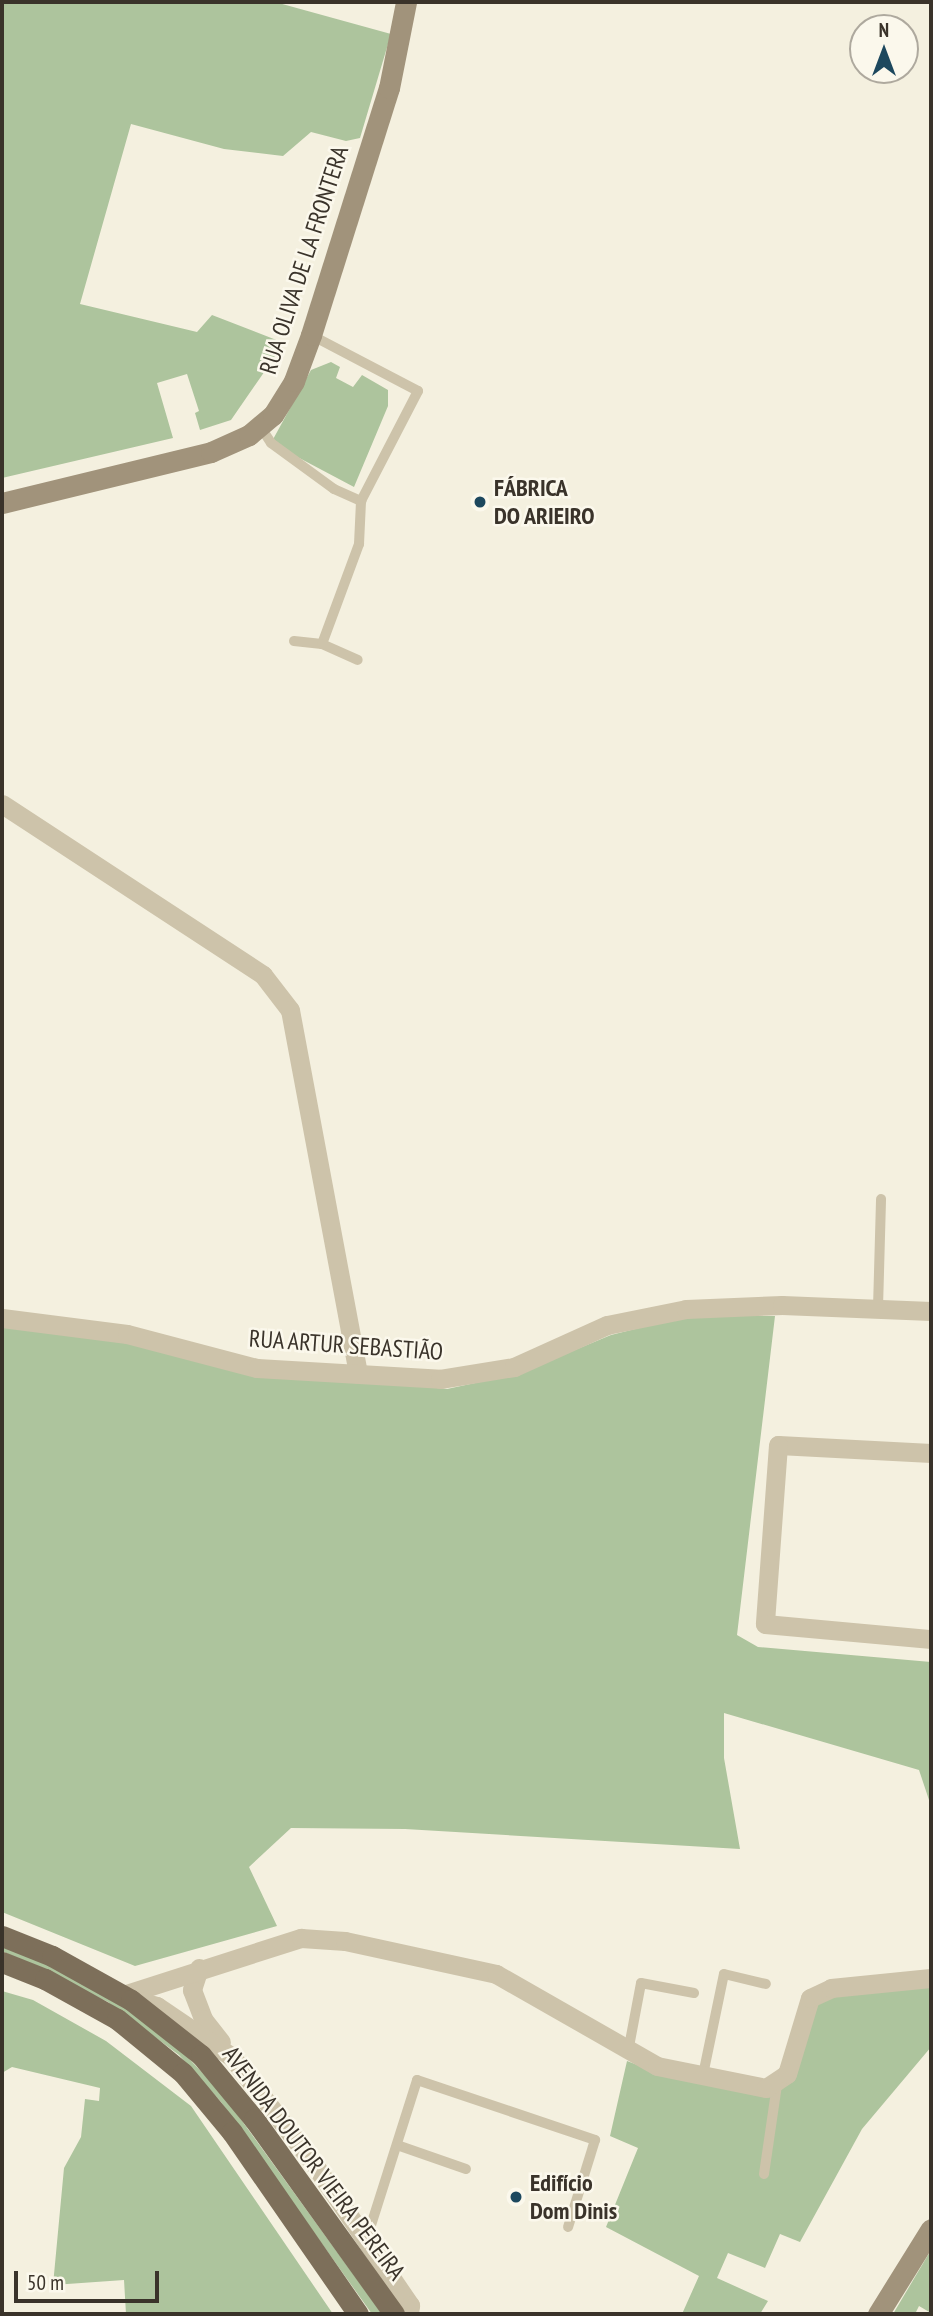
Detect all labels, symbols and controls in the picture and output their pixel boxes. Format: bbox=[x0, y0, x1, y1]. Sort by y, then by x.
north arrow bbox=[849, 14, 919, 84]
text: N bbox=[879, 18, 889, 42]
street label: RUA OLIVA DE LA FRONTERA bbox=[253, 141, 355, 379]
place label: FÁBRICA DO ARIEIRO bbox=[494, 474, 596, 530]
marker: FÁBRICA DO ARIEIRO bbox=[472, 494, 488, 510]
street label: RUA ARTUR SEBASTIÃO bbox=[247, 1324, 445, 1366]
street label: AVENIDA DOUTOR VIEIRA PEREIRA bbox=[216, 2039, 412, 2287]
place label: Edifício Dom Dinis bbox=[530, 2169, 617, 2225]
marker: Edifício Dom Dinis bbox=[508, 2189, 524, 2205]
scale bar bbox=[18, 2256, 163, 2300]
text: 50 m bbox=[27, 2269, 64, 2296]

